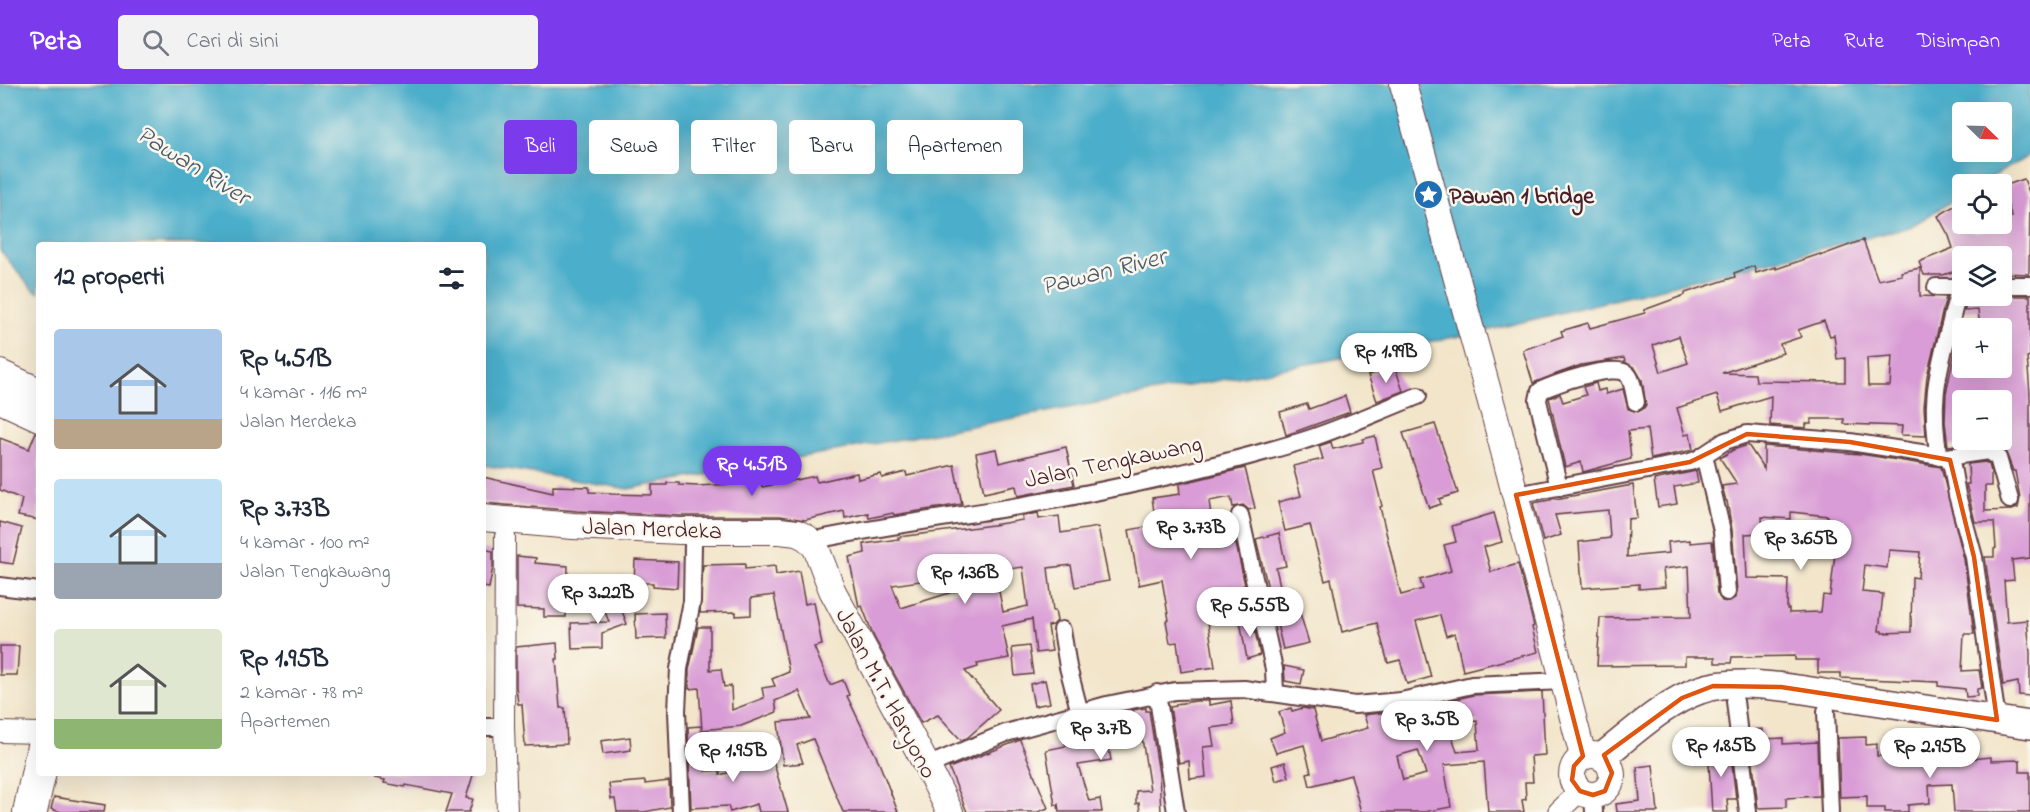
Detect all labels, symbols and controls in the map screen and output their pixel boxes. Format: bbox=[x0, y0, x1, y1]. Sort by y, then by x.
search box bbox=[118, 15, 538, 69]
text: Peta bbox=[30, 22, 82, 63]
icon: search bbox=[139, 26, 172, 59]
text: Cari di sini bbox=[187, 26, 279, 58]
text: Peta bbox=[1772, 27, 1811, 57]
text: Rute bbox=[1844, 27, 1884, 57]
text: Disimpan bbox=[1917, 27, 2000, 57]
north arrow bbox=[1952, 102, 2012, 162]
map controls bbox=[1952, 102, 2012, 450]
water label: Pawan River bbox=[128, 117, 259, 218]
chip: Beli bbox=[504, 120, 577, 174]
chip: Sewa bbox=[589, 120, 679, 174]
chip: Filter bbox=[691, 120, 777, 174]
chip: Baru bbox=[789, 120, 875, 174]
chip: Apartemen bbox=[887, 120, 1023, 174]
button: locate bbox=[1952, 174, 2012, 234]
place icon: Pawan 1 bridge bbox=[1412, 179, 1444, 211]
place label: Pawan 1 bridge bbox=[1449, 180, 1595, 216]
water label: Pawan River bbox=[1037, 238, 1173, 307]
button: layers bbox=[1952, 246, 2012, 306]
text: 12 properti bbox=[54, 259, 165, 297]
icon: filters bbox=[435, 262, 468, 295]
button: + bbox=[1952, 318, 2012, 378]
pin: Rp 1.99B bbox=[1324, 333, 1448, 384]
text: Rp 1.99B bbox=[1355, 338, 1417, 367]
text: Rp 4.51B bbox=[240, 341, 332, 379]
icon: home bbox=[102, 353, 174, 425]
text: 4 kamar · 116 m² bbox=[240, 379, 368, 408]
button: − bbox=[1952, 390, 2012, 450]
text: Jalan Merdeka bbox=[240, 408, 357, 437]
street label: Jalan Tengkawang bbox=[1022, 428, 1205, 499]
pin: Rp 4.51B bbox=[690, 446, 814, 497]
text: Rp 4.51B bbox=[717, 451, 787, 480]
text: Rp 3.73B bbox=[240, 491, 330, 529]
icon: home bbox=[102, 503, 174, 575]
pin: Rp 3.73B bbox=[1129, 509, 1253, 560]
street label: Jalan Merdeka bbox=[581, 511, 722, 550]
text: Rp 3.73B bbox=[1156, 514, 1226, 543]
pin: Rp 3.65B bbox=[1739, 520, 1863, 571]
text: Rp 3.65B bbox=[1765, 525, 1837, 554]
text: 4 kamar · 100 m² bbox=[240, 529, 370, 558]
pin: Rp 1.36B bbox=[903, 554, 1027, 605]
text: Jalan Tengkawang bbox=[240, 558, 390, 587]
text: Rp 1.36B bbox=[931, 559, 999, 588]
pin: Rp 3.22B bbox=[536, 574, 660, 625]
text: Rp 3.22B bbox=[562, 579, 634, 608]
pin: Rp 5.55B bbox=[1188, 587, 1312, 638]
text: Rp 5.55B bbox=[1211, 592, 1289, 621]
street label: Jalan M.T. Haryono bbox=[824, 603, 945, 786]
text: Rp 1.95B bbox=[240, 641, 329, 679]
icon: home bbox=[102, 653, 174, 725]
text: 2 kamar · 78 m² bbox=[240, 679, 363, 708]
pin: Rp 3.5B bbox=[1372, 701, 1482, 752]
text: Rp 3.5B bbox=[1395, 706, 1459, 735]
text: Apartemen bbox=[240, 708, 330, 737]
pin: Rp 3.7B bbox=[1046, 710, 1156, 761]
text: Rp 3.7B bbox=[1071, 715, 1131, 744]
pin: Rp 1.85B bbox=[1659, 727, 1783, 778]
pin: Rp 2.95B bbox=[1868, 728, 1992, 779]
pin: Rp 1.95B bbox=[671, 732, 795, 783]
text: Rp 1.85B bbox=[1686, 732, 1756, 761]
text: Rp 2.95B bbox=[1894, 733, 1966, 762]
text: Rp 1.95B bbox=[699, 737, 767, 766]

